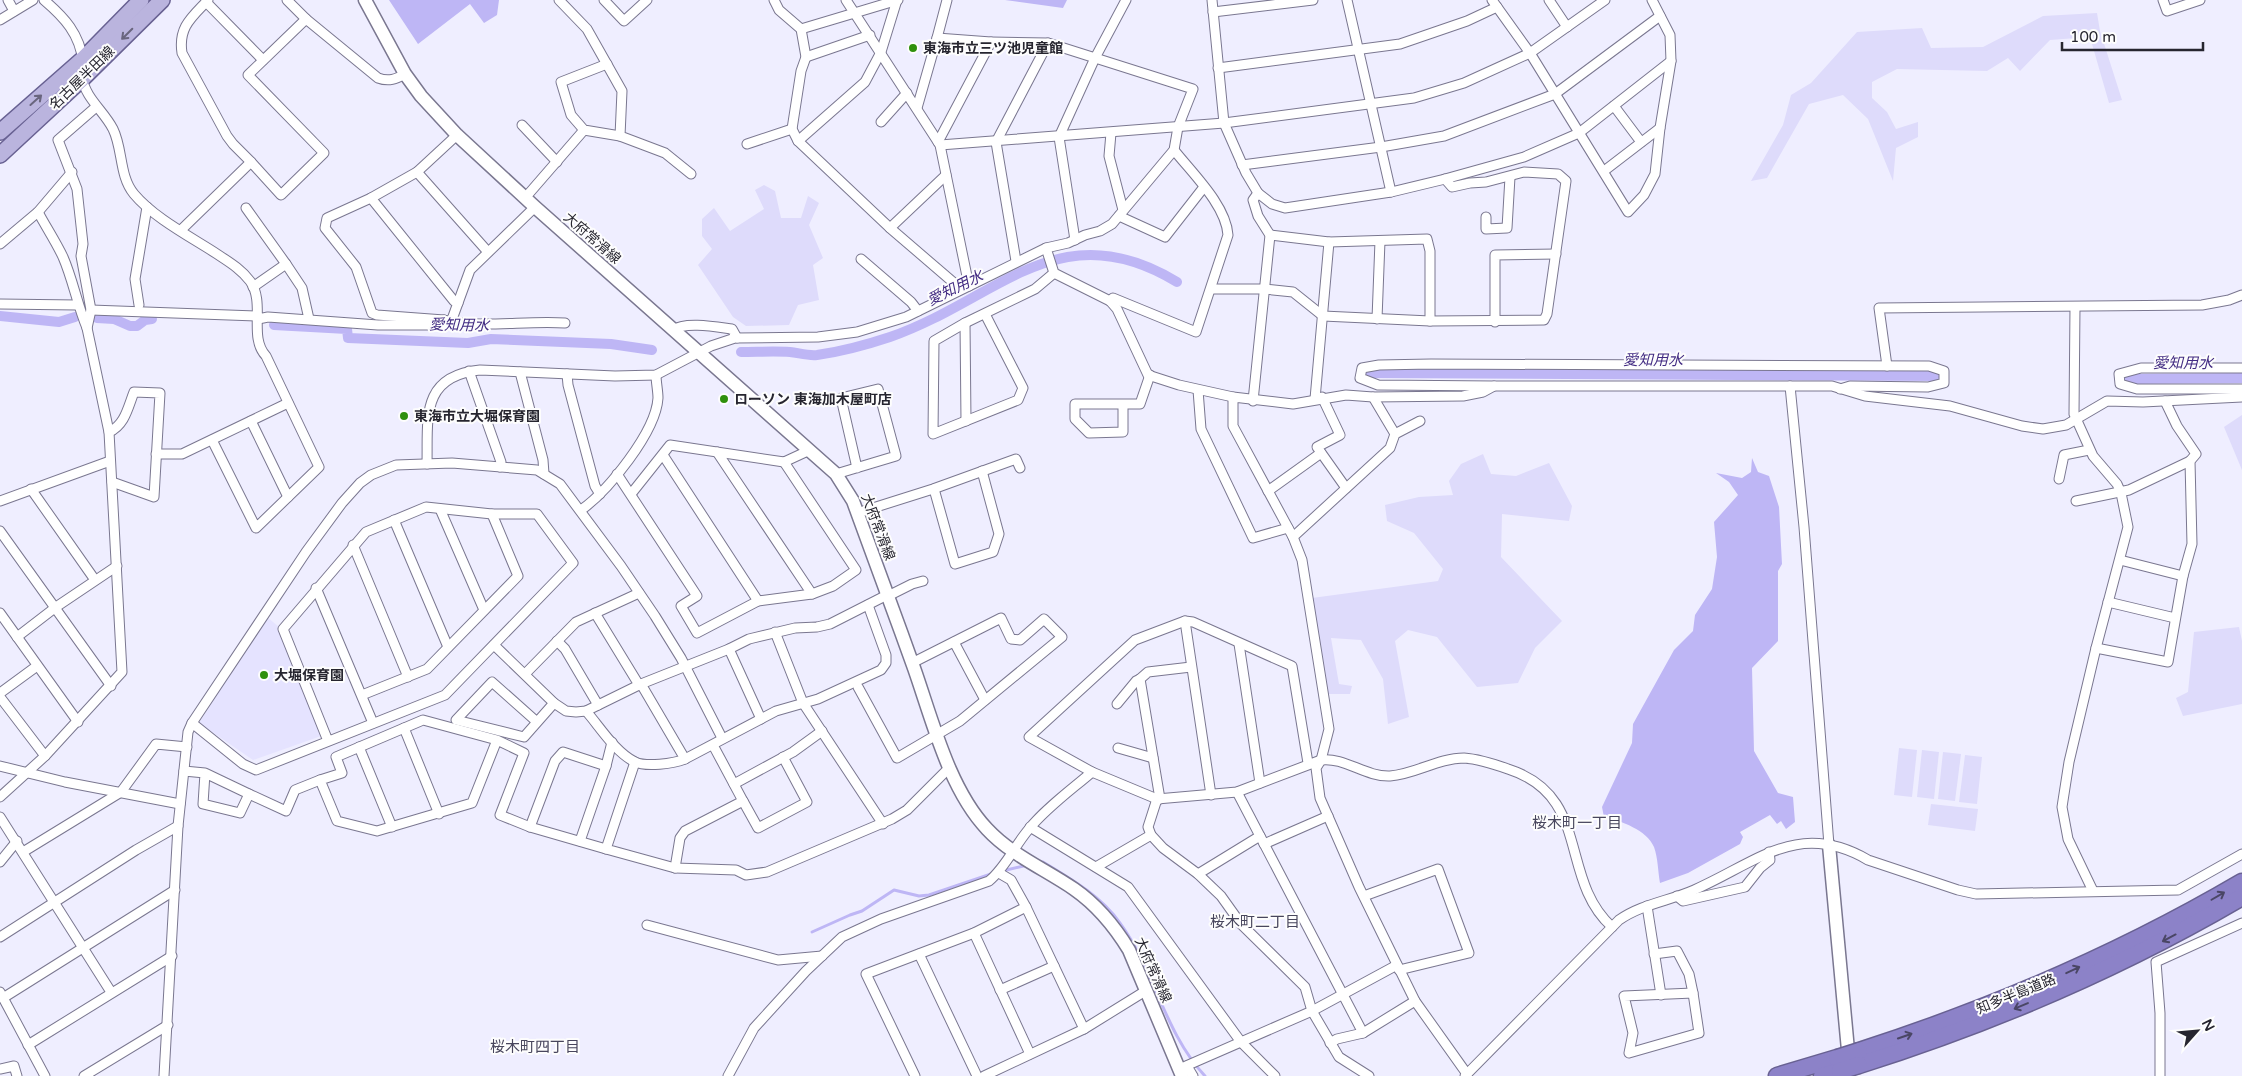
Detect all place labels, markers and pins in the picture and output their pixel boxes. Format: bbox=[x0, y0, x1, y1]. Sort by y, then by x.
place label: 東海市立三ツ池児童館 bbox=[923, 40, 1063, 57]
marker: 東海市立三ツ池児童館 bbox=[907, 42, 919, 54]
place label: ローソン 東海加木屋町店 bbox=[734, 391, 892, 408]
marker: ローソン 東海加木屋町店 bbox=[718, 393, 730, 405]
place label: 東海市立大堀保育園 bbox=[414, 408, 540, 425]
marker: 東海市立大堀保育園 bbox=[398, 410, 410, 422]
place label: 大堀保育園 bbox=[274, 667, 344, 684]
marker: 大堀保育園 bbox=[258, 669, 270, 681]

